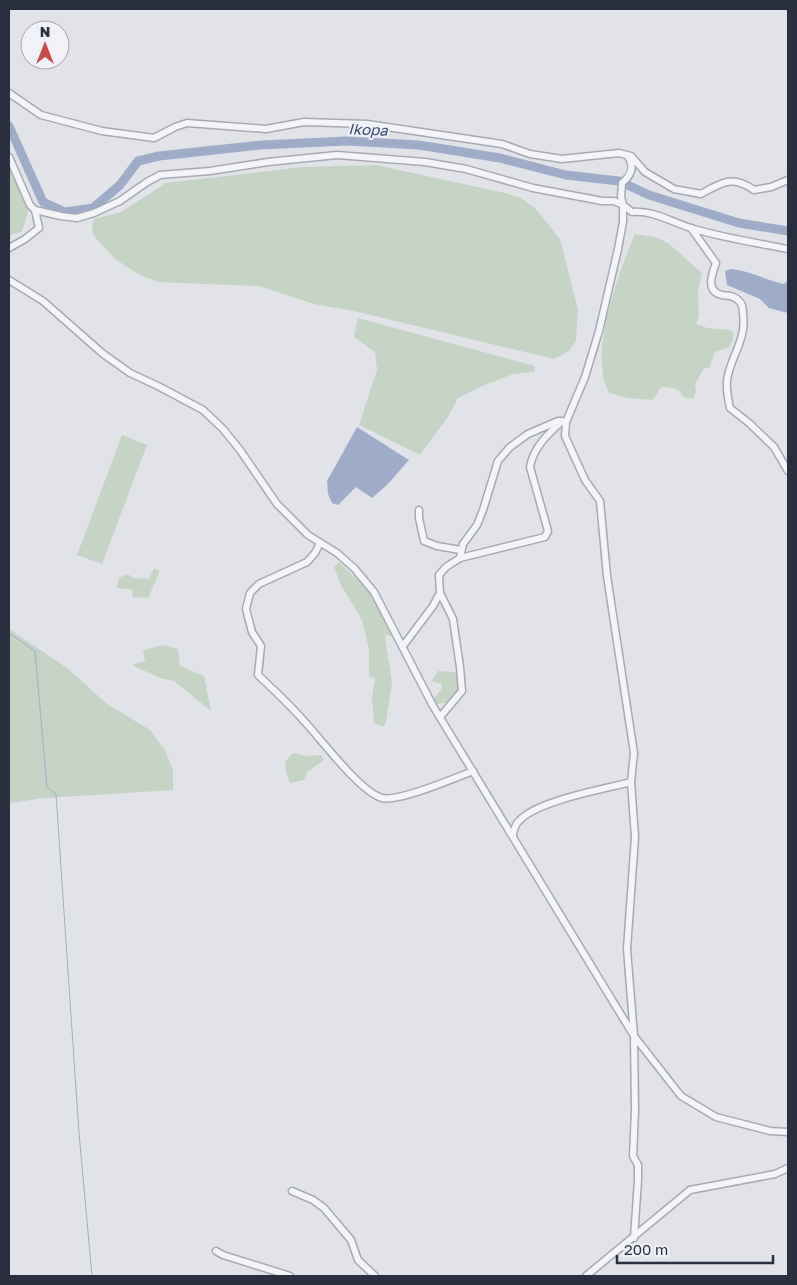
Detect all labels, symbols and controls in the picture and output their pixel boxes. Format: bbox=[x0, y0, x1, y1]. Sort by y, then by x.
north arrow bbox=[20, 20, 70, 70]
text: N bbox=[40, 23, 50, 40]
water label: Ikopa bbox=[348, 119, 389, 139]
scale bar bbox=[617, 1232, 773, 1264]
text: 200 m bbox=[624, 1240, 668, 1258]

